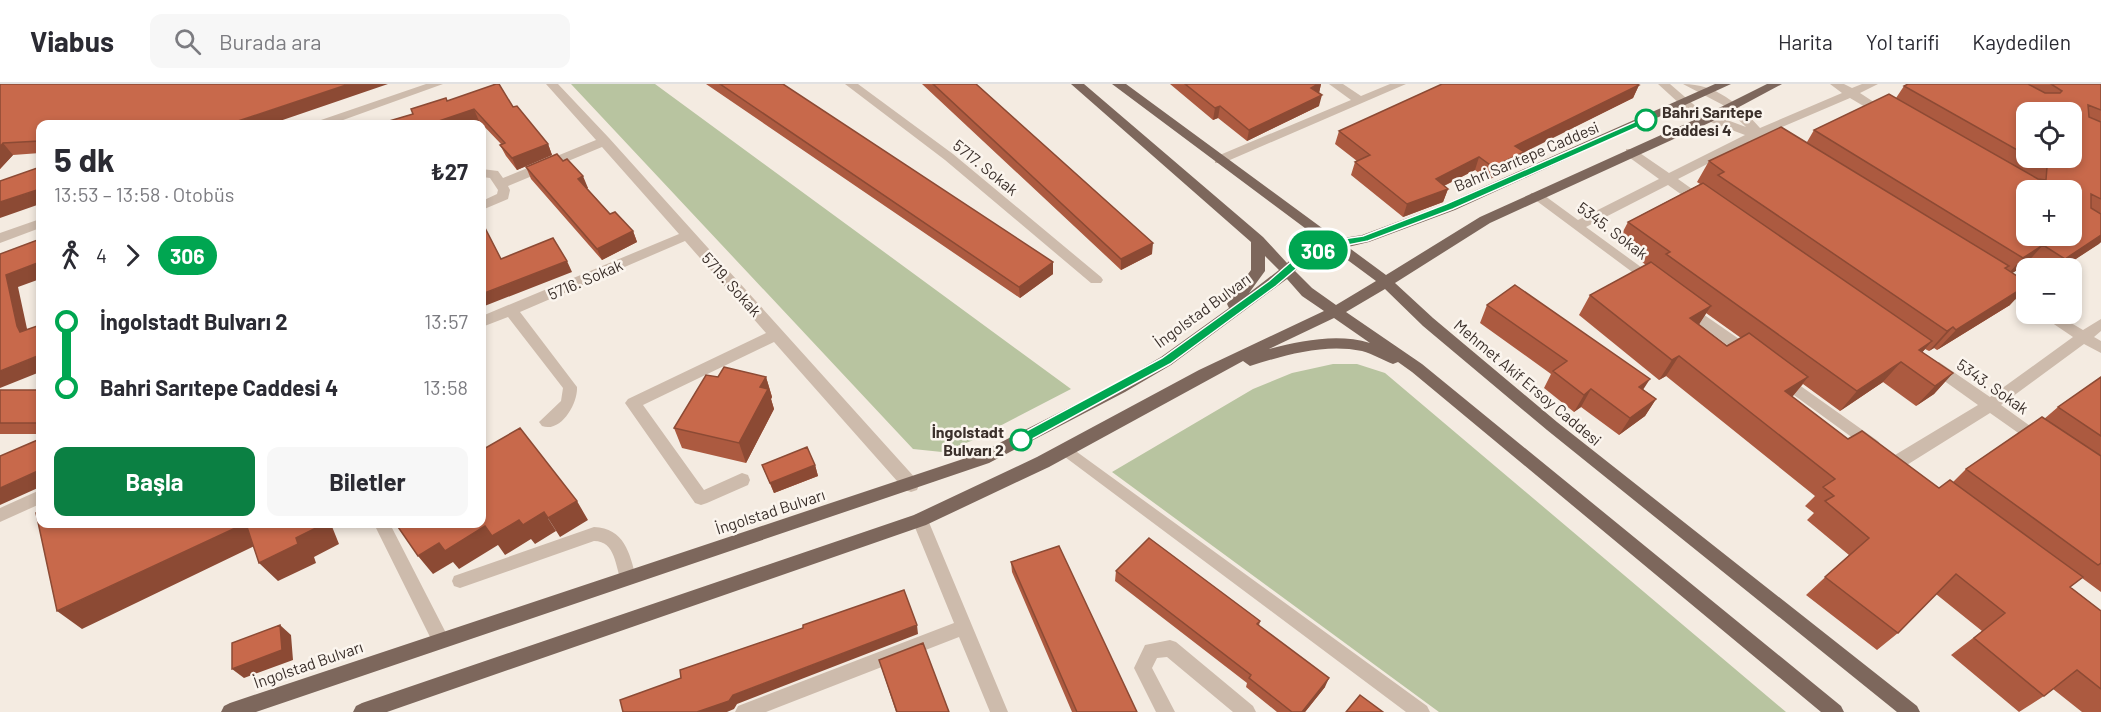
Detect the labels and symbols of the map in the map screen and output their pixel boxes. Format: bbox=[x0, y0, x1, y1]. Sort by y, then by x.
place label: Bahri Sarıtepe Caddesi 4 bbox=[1662, 102, 1763, 139]
marker: Bahri Sarıtepe Caddesi 4 bbox=[1635, 109, 1657, 131]
street label: Bahri Sarıtepe Caddesi bbox=[1451, 117, 1601, 195]
street label: 5717. Sokak bbox=[950, 135, 1022, 199]
street label: 5345. Sokak bbox=[1574, 197, 1652, 263]
line badge: 306 bbox=[1284, 230, 1352, 270]
street label: 5719. Sokak bbox=[698, 248, 766, 320]
street label: 5716. Sokak bbox=[545, 255, 625, 303]
street label: İngolstad Bulvarı bbox=[1150, 269, 1254, 351]
street label: Mehmet Akif Ersoy Caddesi bbox=[1451, 315, 1605, 449]
street label: 5343. Sokak bbox=[1953, 354, 2033, 418]
place label: İngolstadt Bulvarı 2 bbox=[932, 422, 1004, 459]
marker: İngolstadt Bulvarı 2 bbox=[1010, 429, 1032, 451]
street label: İngolstad Bulvarı bbox=[713, 484, 827, 538]
street label: İngolstad Bulvarı bbox=[251, 636, 365, 692]

